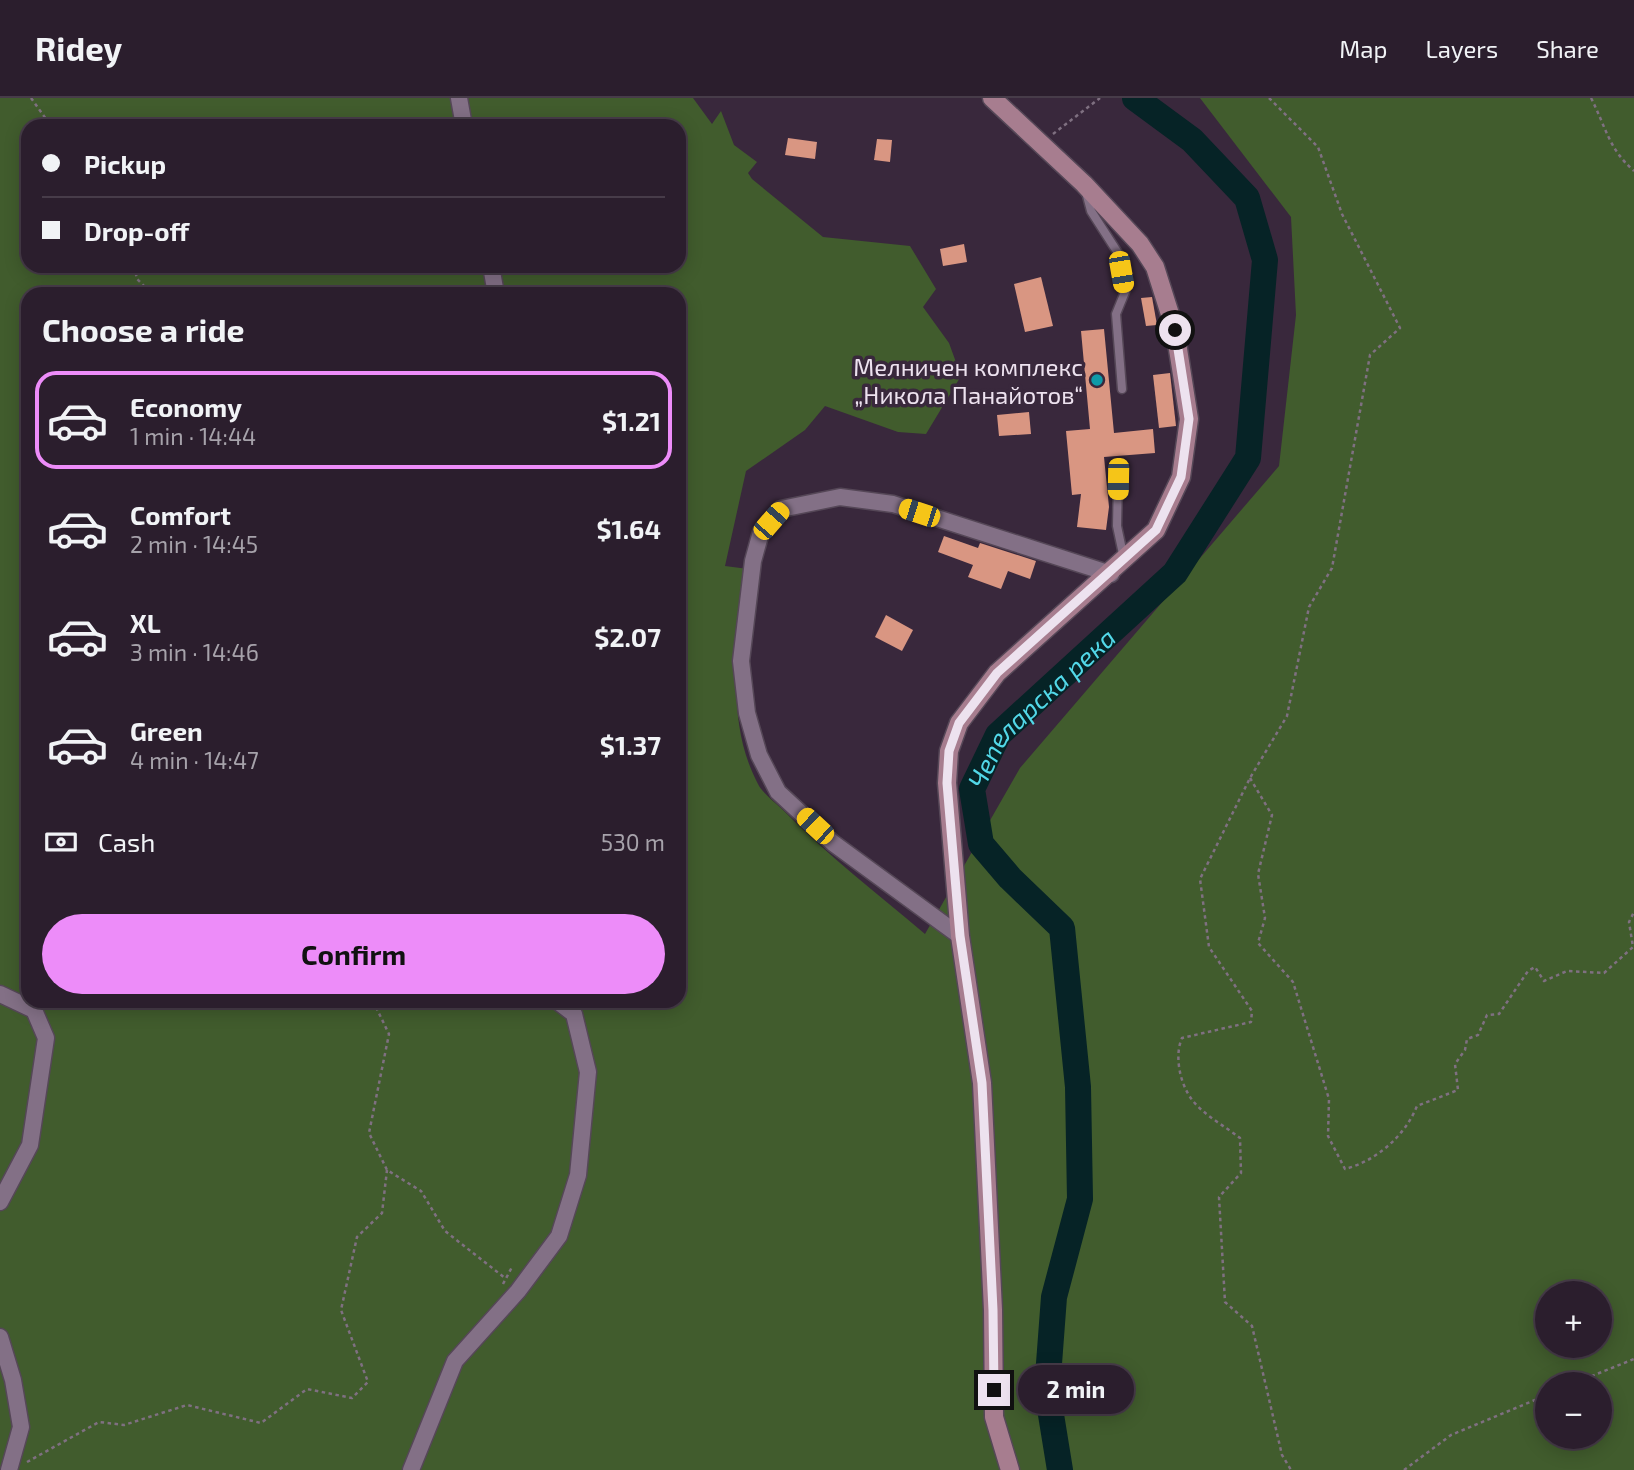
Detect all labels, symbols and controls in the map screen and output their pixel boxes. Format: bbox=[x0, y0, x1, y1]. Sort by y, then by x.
text: Ridey bbox=[35, 28, 122, 68]
text: Map bbox=[1339, 34, 1387, 63]
text: Layers bbox=[1425, 34, 1498, 63]
text: Share bbox=[1536, 34, 1599, 63]
text: Pickup bbox=[84, 148, 166, 179]
text: Drop-off bbox=[84, 215, 189, 246]
car bbox=[1108, 249, 1135, 295]
text: Choose a ride bbox=[42, 310, 245, 348]
route start bbox=[1159, 314, 1191, 346]
place label: Мелничен комплекс „Никола Панайотов“ bbox=[853, 352, 1083, 409]
marker: Мелничен комплекс „Никола Панайотов“ bbox=[1089, 372, 1105, 388]
icon: car bbox=[46, 389, 109, 452]
text: Economy bbox=[130, 391, 242, 422]
text: $1.21 bbox=[602, 405, 661, 436]
text: 1 min · 14:44 bbox=[130, 422, 256, 450]
car bbox=[1108, 458, 1129, 500]
icon: car bbox=[46, 497, 109, 560]
car bbox=[896, 497, 943, 529]
car bbox=[750, 498, 793, 544]
text: Comfort bbox=[130, 499, 231, 530]
text: $1.64 bbox=[596, 513, 661, 544]
text: 2 min · 14:45 bbox=[130, 530, 258, 558]
icon: car bbox=[46, 605, 109, 668]
text: XL bbox=[130, 607, 161, 638]
text: $2.07 bbox=[594, 621, 661, 652]
water label: Чепеларска река bbox=[960, 621, 1121, 793]
text: 3 min · 14:46 bbox=[130, 638, 259, 666]
icon: car bbox=[46, 713, 109, 776]
text: Green bbox=[130, 715, 203, 746]
text: $1.37 bbox=[600, 729, 661, 760]
text: 4 min · 14:47 bbox=[130, 746, 259, 774]
car bbox=[793, 804, 838, 848]
icon: cash bbox=[42, 823, 80, 861]
text: Cash bbox=[98, 826, 155, 857]
text: 530 m bbox=[601, 828, 665, 856]
button: Confirm bbox=[42, 914, 665, 994]
map controls bbox=[1535, 1281, 1612, 1449]
button: + bbox=[1535, 1281, 1612, 1358]
callout: 2 min bbox=[1018, 1366, 1134, 1414]
button: − bbox=[1535, 1372, 1612, 1449]
route end bbox=[978, 1374, 1010, 1406]
text: 2 min bbox=[1047, 1375, 1105, 1403]

